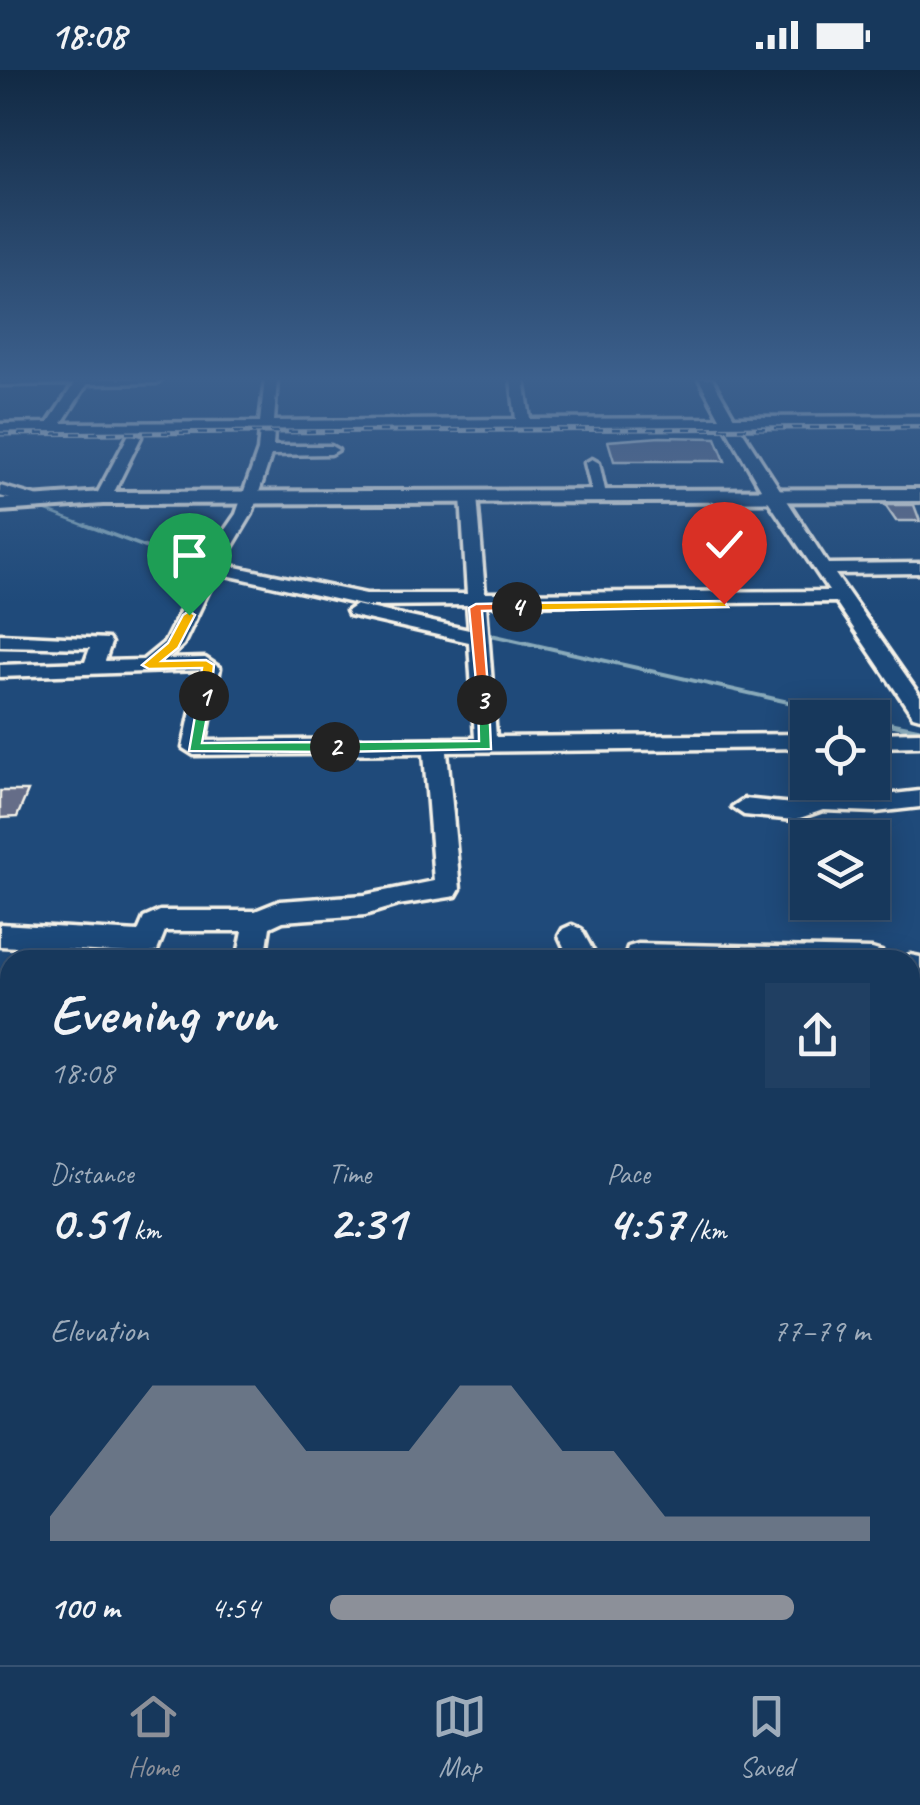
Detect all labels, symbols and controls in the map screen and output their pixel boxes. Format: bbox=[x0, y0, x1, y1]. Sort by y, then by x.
text: 18:08 bbox=[50, 12, 126, 59]
pin bbox=[682, 502, 767, 605]
pin bbox=[147, 513, 232, 616]
icon: check bbox=[697, 517, 752, 572]
icon: arrive bbox=[162, 528, 217, 583]
pin: 4 bbox=[492, 582, 542, 632]
text: 4 bbox=[511, 589, 523, 624]
pin: 1 bbox=[179, 671, 229, 721]
pin: 3 bbox=[457, 675, 507, 725]
text: 1 bbox=[198, 678, 210, 713]
text: 3 bbox=[476, 682, 488, 717]
map controls bbox=[790, 700, 890, 920]
button: locate bbox=[790, 700, 890, 800]
pin: 2 bbox=[310, 722, 360, 772]
text: 2 bbox=[329, 729, 341, 764]
button: layers bbox=[790, 820, 890, 920]
text: Evening run bbox=[50, 979, 275, 1049]
button: share bbox=[765, 983, 870, 1088]
text: 18:08 bbox=[50, 1052, 114, 1093]
text: Distance bbox=[50, 1156, 134, 1191]
text: Time bbox=[328, 1156, 371, 1191]
text: Pace bbox=[607, 1156, 650, 1191]
text: 0.51 bbox=[50, 1191, 127, 1254]
text: 2:31 bbox=[328, 1191, 406, 1254]
text: 4:57 bbox=[607, 1191, 683, 1254]
text: km bbox=[127, 1212, 161, 1247]
text: /km bbox=[683, 1212, 726, 1247]
text: Elevation bbox=[50, 1310, 148, 1351]
text: 77–79 m bbox=[772, 1310, 870, 1351]
text: 100 m bbox=[50, 1587, 119, 1628]
text: 4:54 bbox=[210, 1587, 260, 1628]
tab: Home bbox=[126, 1689, 181, 1784]
tab: Map bbox=[432, 1689, 487, 1784]
tab: Saved bbox=[739, 1689, 794, 1784]

